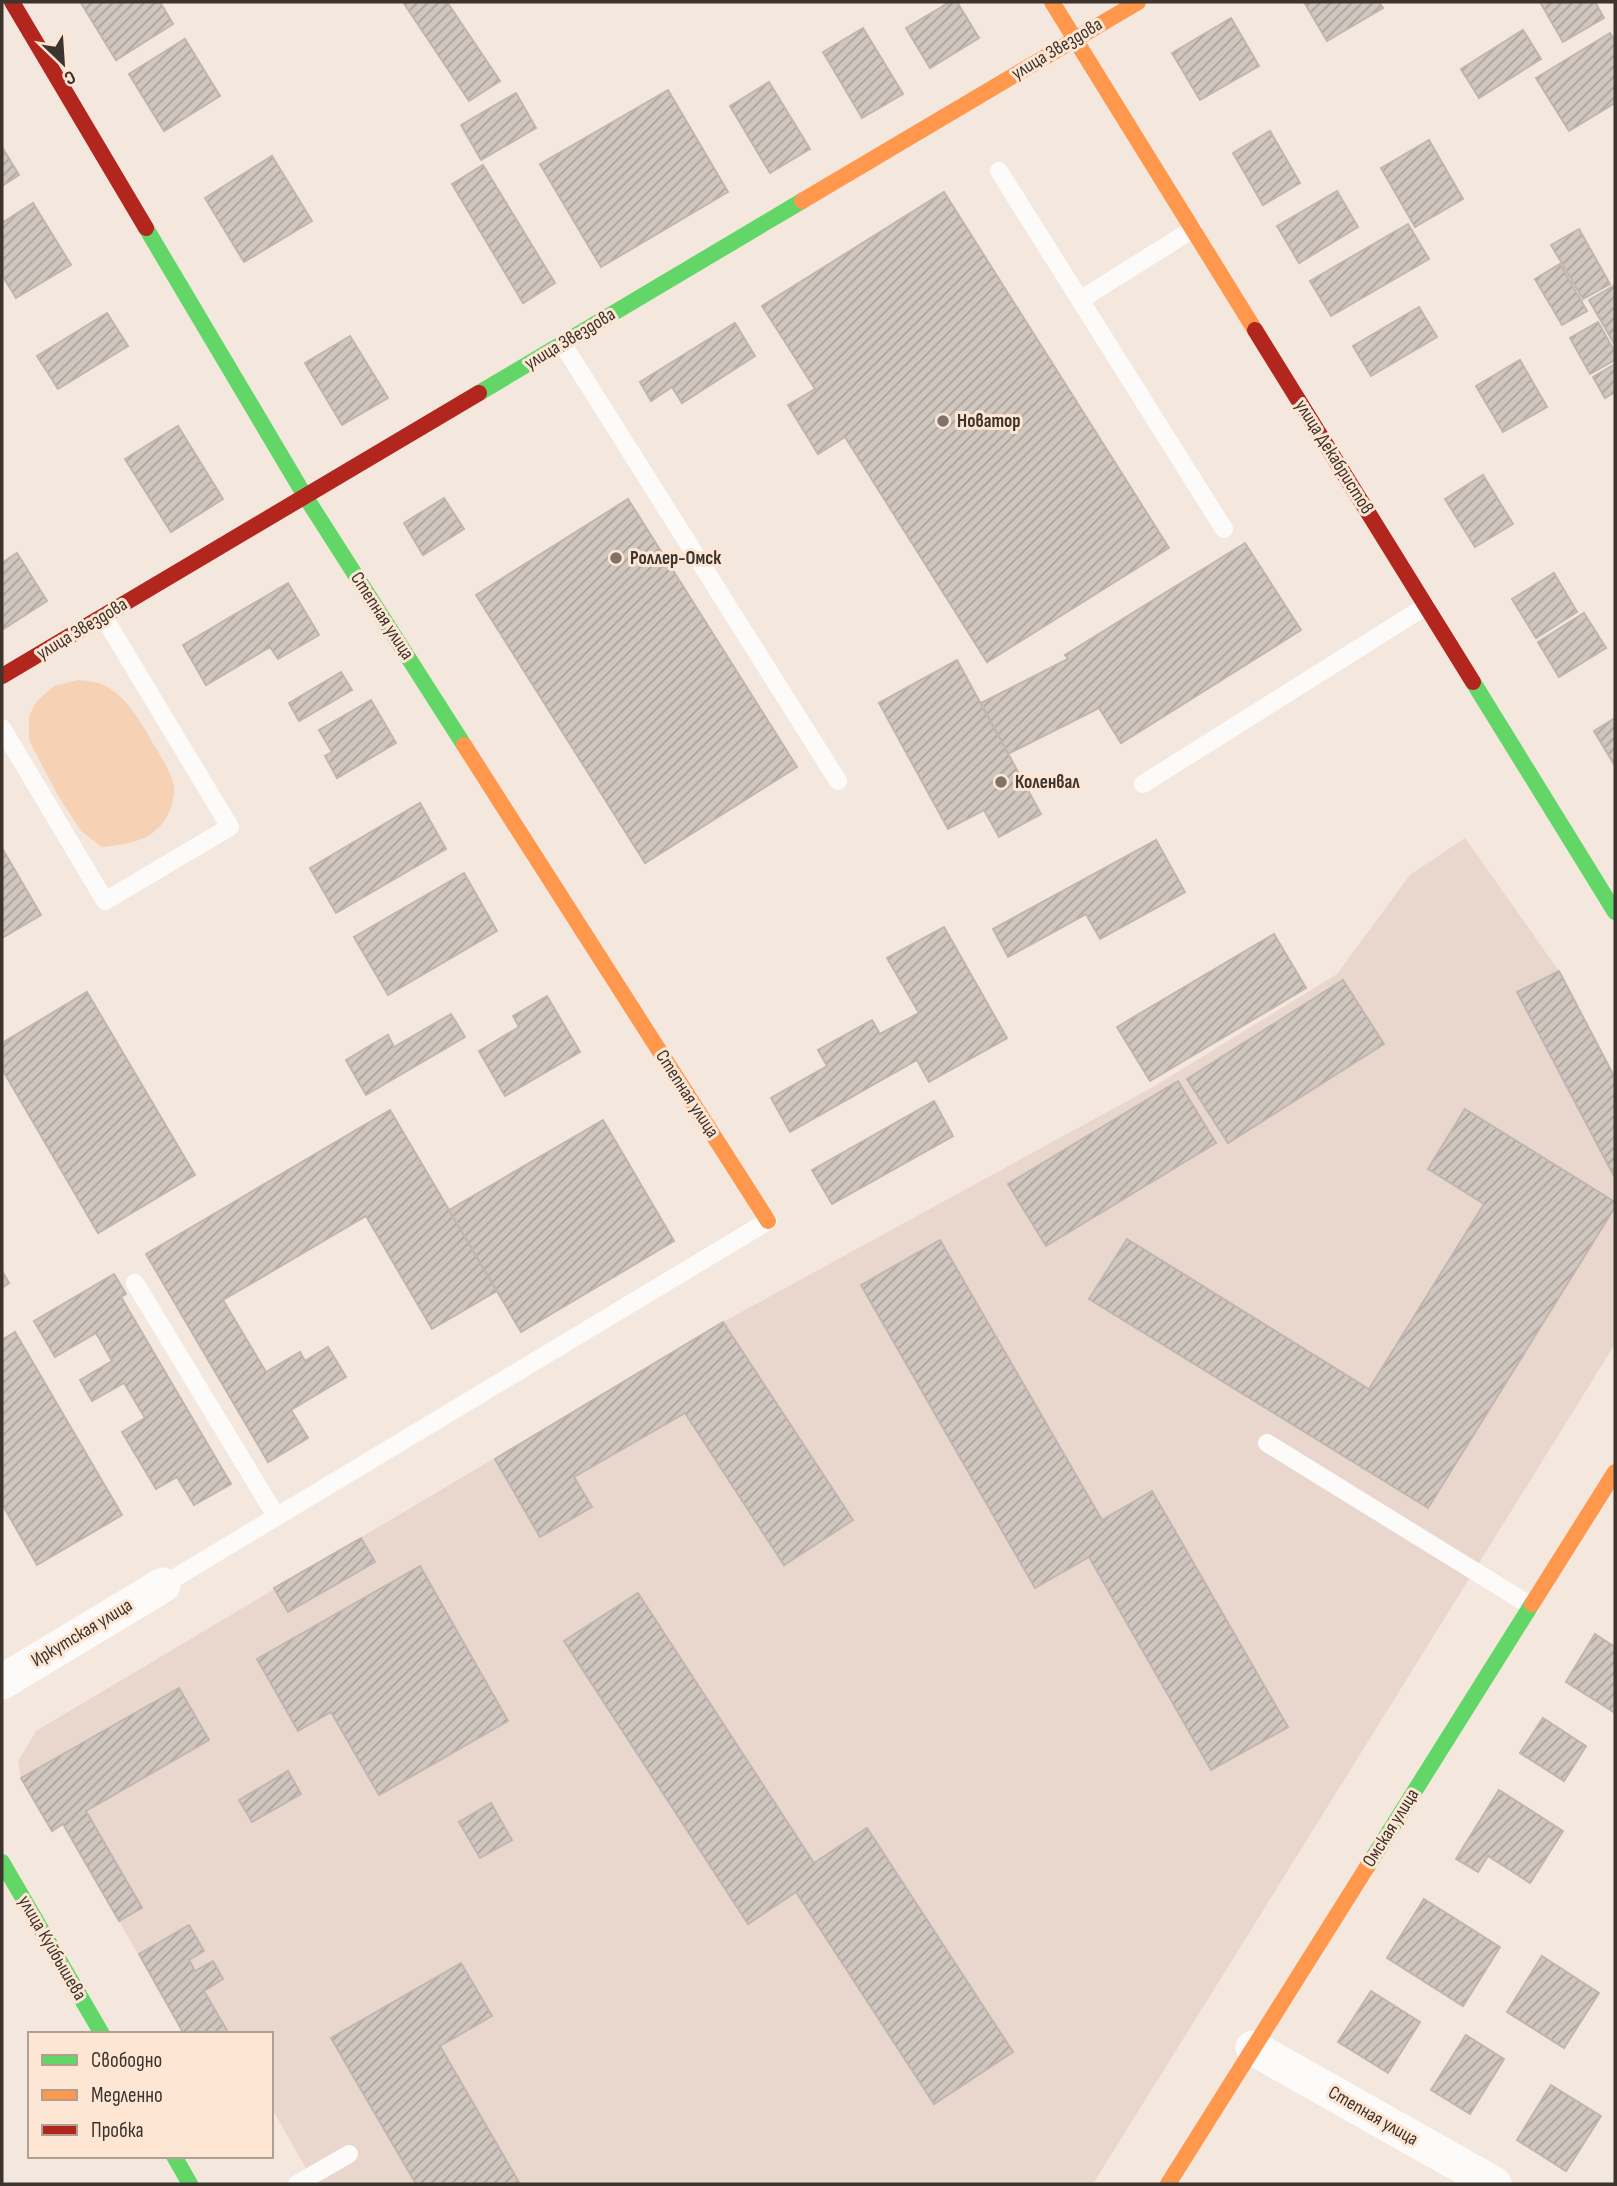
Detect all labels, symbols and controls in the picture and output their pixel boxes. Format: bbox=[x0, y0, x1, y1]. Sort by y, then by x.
street label: улица Звездова bbox=[1007, 13, 1107, 85]
north arrow bbox=[28, 28, 98, 98]
text: С bbox=[60, 65, 79, 90]
street label: улица Звездова bbox=[520, 303, 620, 375]
street label: улица Декабристов bbox=[1290, 396, 1378, 518]
place label: Новатор bbox=[957, 410, 1021, 433]
marker: Новатор bbox=[935, 413, 951, 429]
place label: Роллер-Омск bbox=[630, 547, 721, 570]
marker: Роллер-Омск bbox=[608, 550, 624, 566]
street label: Степная улица bbox=[345, 568, 419, 664]
street label: улица Звездова bbox=[32, 593, 132, 665]
place label: Коленвал bbox=[1015, 771, 1080, 794]
marker: Коленвал bbox=[993, 774, 1009, 790]
street label: Степная улица bbox=[650, 1046, 724, 1142]
street label: Иркутская улица bbox=[27, 1594, 137, 1672]
street label: Омская улица bbox=[1358, 1785, 1424, 1871]
street label: улица Куйбышева bbox=[13, 1891, 91, 2005]
legend bbox=[28, 2032, 273, 2158]
text: Свободно bbox=[91, 2048, 162, 2073]
street label: Степная улица bbox=[1324, 2081, 1422, 2151]
text: Медленно bbox=[91, 2083, 163, 2108]
text: Пробка bbox=[91, 2118, 144, 2143]

